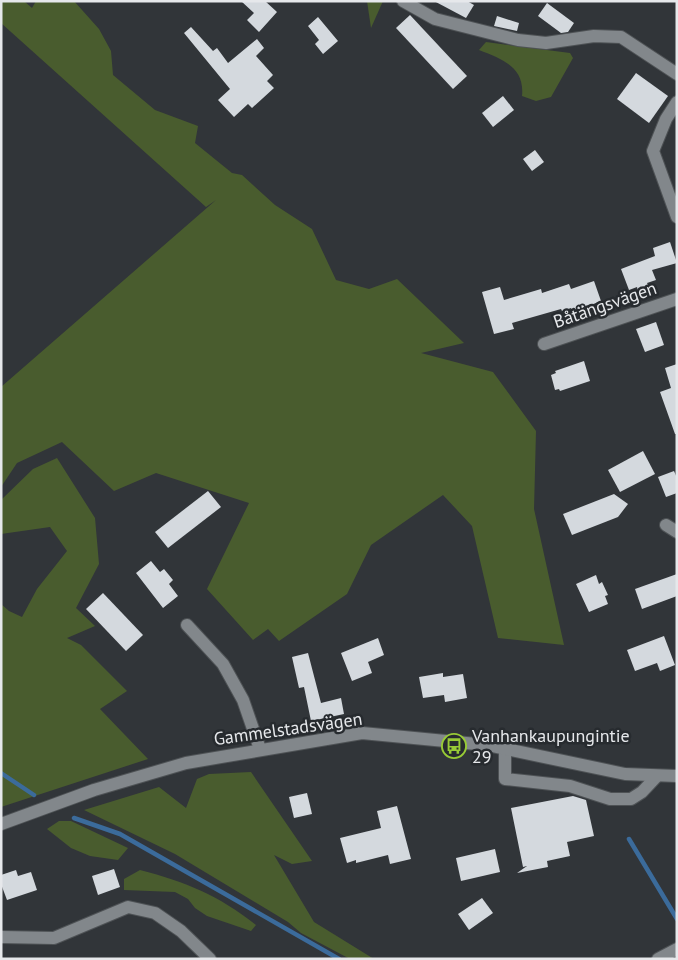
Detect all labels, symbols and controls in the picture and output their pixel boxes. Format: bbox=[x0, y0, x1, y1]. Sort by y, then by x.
street label: Båtängsvägen bbox=[550, 276, 660, 333]
street label: Gammelstadsvägen bbox=[212, 707, 364, 750]
place label: Vanhankaupungintie 29 bbox=[471, 724, 630, 768]
bus stop icon: Vanhankaupungintie 29 bbox=[441, 733, 467, 759]

